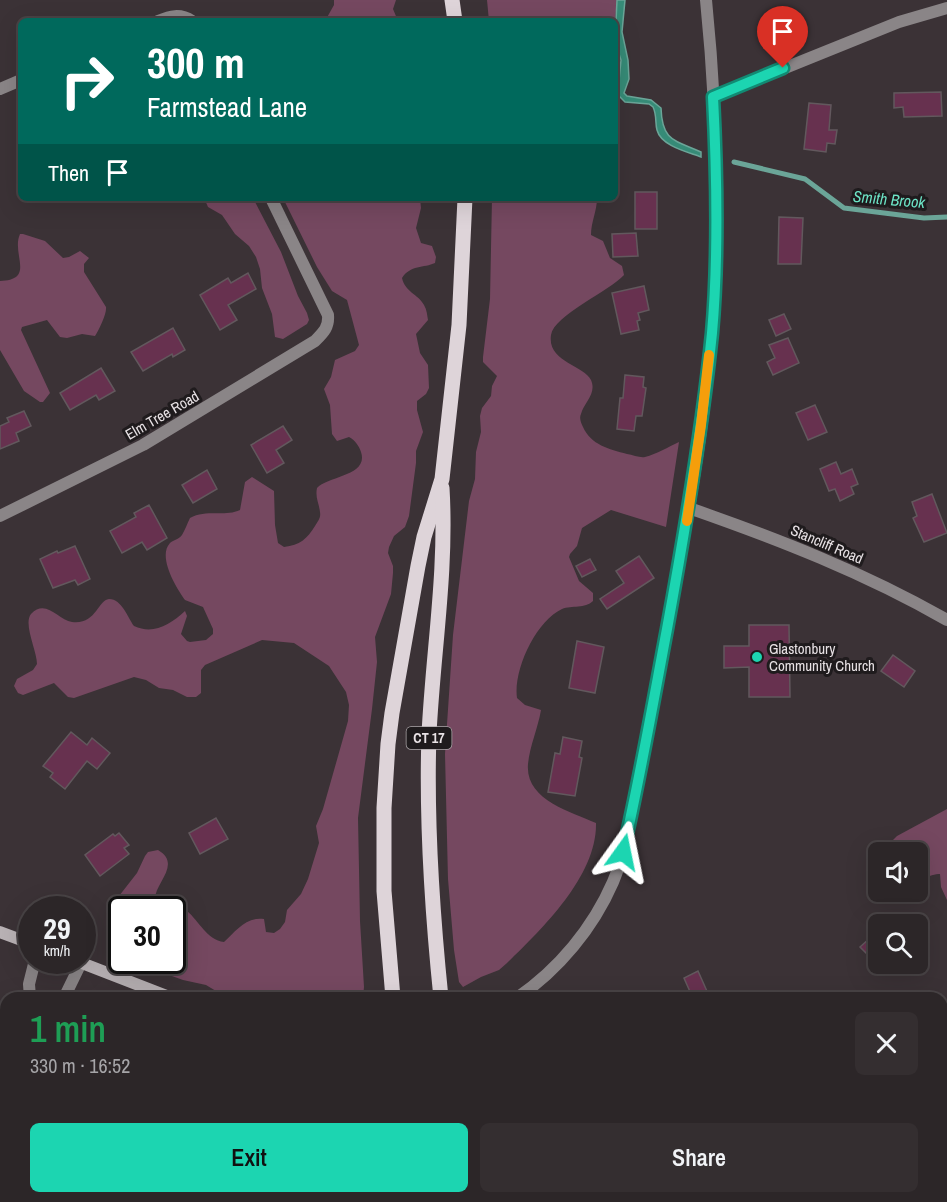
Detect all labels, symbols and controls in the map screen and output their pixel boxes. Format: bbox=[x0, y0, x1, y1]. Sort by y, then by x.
pin bbox=[757, 6, 808, 68]
icon: arrive bbox=[766, 15, 799, 48]
text: 300 m bbox=[147, 35, 245, 91]
icon: right bbox=[48, 42, 126, 120]
text: Farmstead Lane bbox=[147, 89, 307, 125]
icon: arrive bbox=[101, 156, 134, 189]
text: Then bbox=[48, 158, 89, 188]
water label: Smith Brook bbox=[852, 185, 926, 213]
street label: Elm Tree Road bbox=[121, 385, 203, 445]
street label: Stancliff Road bbox=[787, 519, 867, 569]
place label: Glastonbury Community Church bbox=[769, 638, 875, 676]
marker: Glastonbury Community Church bbox=[750, 650, 764, 664]
road number: CT 17 bbox=[406, 727, 452, 749]
position arrow bbox=[591, 820, 655, 884]
map controls bbox=[868, 842, 928, 974]
button: sound bbox=[868, 842, 928, 902]
speed limit sign: 30 bbox=[108, 896, 186, 974]
text: 29 bbox=[43, 908, 71, 948]
button: search bbox=[868, 914, 928, 974]
text: km/h bbox=[44, 940, 70, 961]
text: 1 min bbox=[30, 1005, 106, 1053]
button: close bbox=[855, 1012, 918, 1075]
text: 330 m · 16:52 bbox=[30, 1052, 130, 1079]
button: Exit bbox=[30, 1123, 468, 1192]
button: Share bbox=[480, 1123, 918, 1192]

